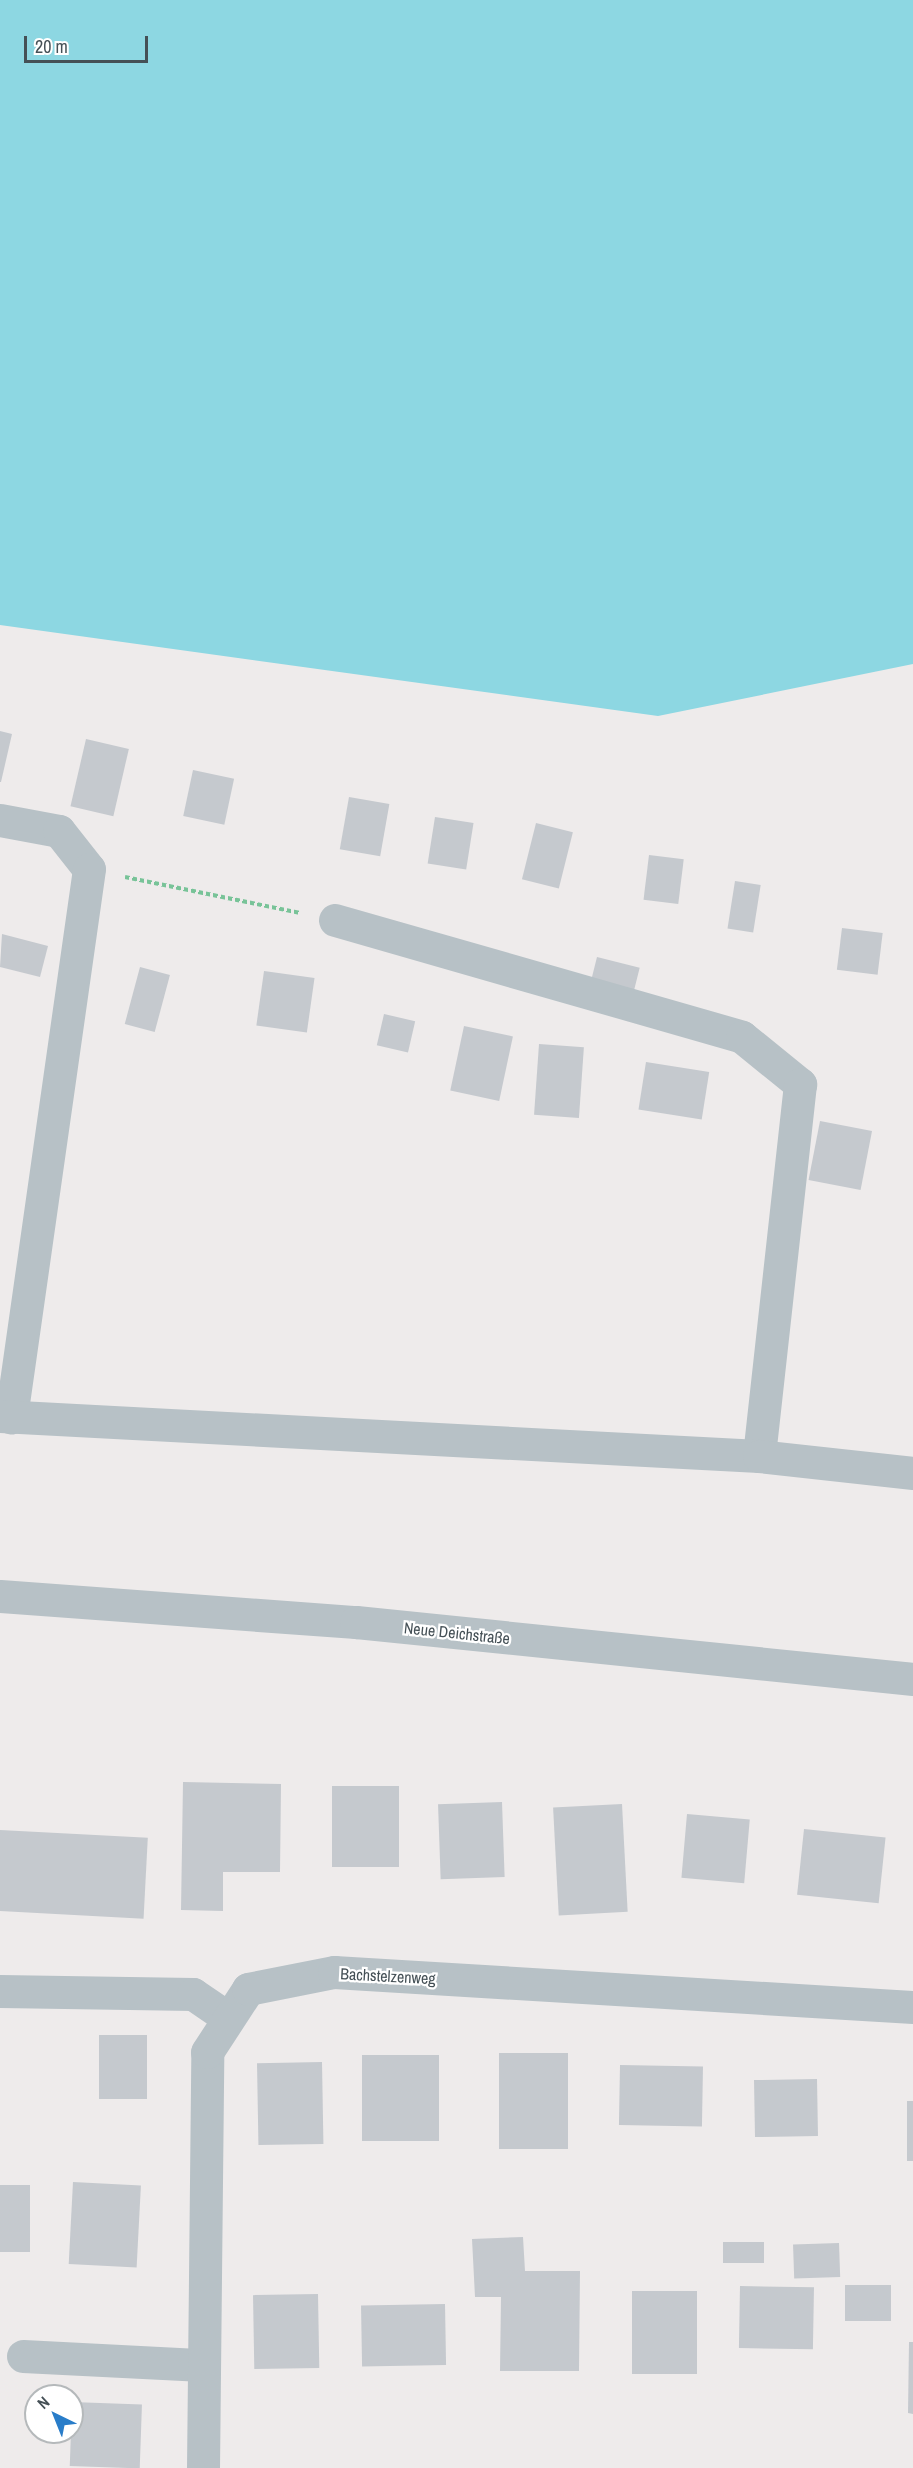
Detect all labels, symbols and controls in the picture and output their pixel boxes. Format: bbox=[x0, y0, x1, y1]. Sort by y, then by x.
scale bar bbox=[27, 24, 152, 62]
text: 20 m bbox=[35, 34, 68, 59]
street label: Neue Deichstraße bbox=[403, 1618, 511, 1648]
street label: Bachstelzenweg bbox=[340, 1964, 436, 1988]
north arrow bbox=[24, 2384, 84, 2444]
text: N bbox=[32, 2391, 54, 2414]

